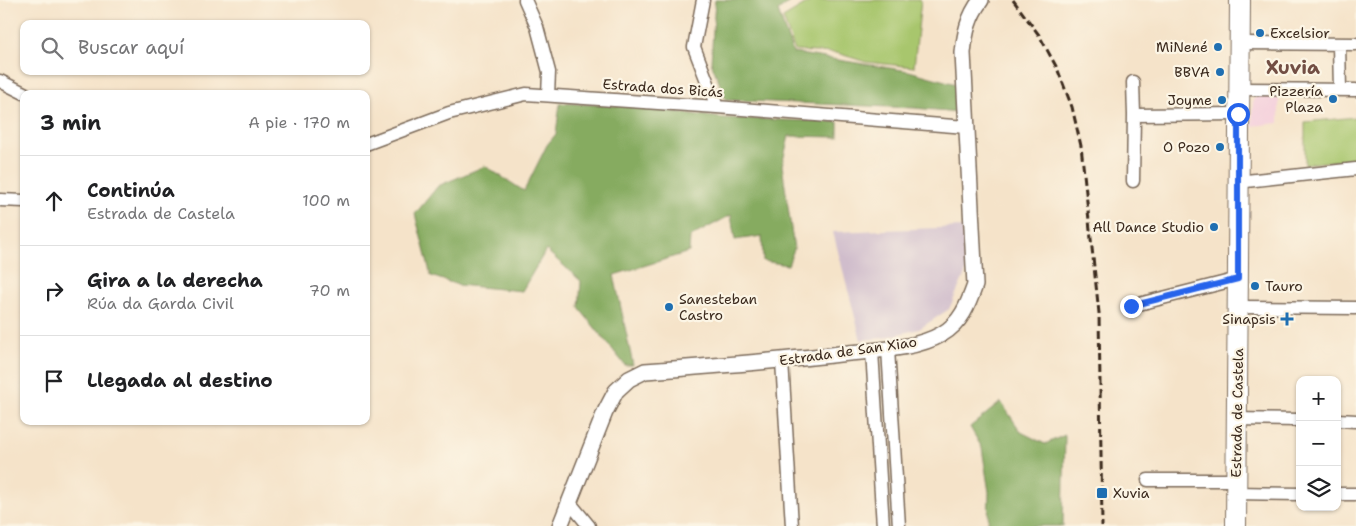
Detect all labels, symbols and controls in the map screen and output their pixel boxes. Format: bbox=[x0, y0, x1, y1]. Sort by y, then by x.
search box bbox=[20, 20, 370, 75]
place label: Excelsior bbox=[1270, 24, 1330, 42]
marker: Excelsior bbox=[1254, 27, 1266, 39]
icon: search bbox=[38, 34, 66, 62]
text: Buscar aquí bbox=[78, 35, 184, 60]
place label: MiNené bbox=[1156, 38, 1208, 56]
marker: MiNené bbox=[1212, 41, 1224, 53]
district label: Xuvia bbox=[1266, 55, 1320, 80]
place label: BBVA bbox=[1174, 63, 1210, 81]
marker: BBVA bbox=[1214, 66, 1226, 78]
street label: Estrada dos Bicás bbox=[602, 75, 724, 101]
place label: Pizzería Plaza bbox=[1269, 82, 1323, 116]
place label: Joyme bbox=[1167, 91, 1212, 109]
marker: Pizzería Plaza bbox=[1327, 93, 1339, 105]
marker: Joyme bbox=[1216, 94, 1228, 106]
route start bbox=[1227, 103, 1250, 126]
text: 3 min bbox=[40, 109, 101, 137]
text: A pie · 170 m bbox=[248, 112, 350, 133]
place label: O Pozo bbox=[1163, 138, 1210, 156]
marker: O Pozo bbox=[1214, 141, 1226, 153]
text: Continúa bbox=[87, 178, 175, 203]
icon: ahead bbox=[40, 187, 68, 215]
text: 100 m bbox=[302, 190, 350, 211]
text: Estrada de Castela bbox=[87, 203, 235, 224]
place label: All Dance Studio bbox=[1092, 218, 1204, 236]
marker: All Dance Studio bbox=[1208, 221, 1220, 233]
text: Gira a la derecha bbox=[87, 268, 263, 293]
icon: right bbox=[40, 277, 68, 305]
place label: Tauro bbox=[1265, 277, 1303, 295]
text: 70 m bbox=[309, 280, 350, 301]
marker: Tauro bbox=[1249, 280, 1261, 292]
place label: Sanesteban Castro bbox=[679, 290, 758, 324]
text: Rúa da Garda Civil bbox=[87, 293, 234, 314]
route end bbox=[1120, 295, 1143, 318]
marker: Sanesteban Castro bbox=[663, 301, 675, 313]
place label: Sinapsis bbox=[1222, 310, 1276, 328]
marker: Sinapsis bbox=[1280, 312, 1294, 326]
street label: Estrada de San Xiao bbox=[778, 332, 918, 370]
street label: Estrada de Castela bbox=[1227, 348, 1247, 478]
icon: arrive bbox=[40, 367, 68, 395]
text: Llegada al destino bbox=[87, 368, 273, 393]
map controls bbox=[1296, 376, 1341, 511]
button: + bbox=[1296, 376, 1341, 421]
button: − bbox=[1296, 421, 1341, 466]
button: layers bbox=[1296, 466, 1341, 511]
place label: Xuvia bbox=[1113, 484, 1150, 502]
marker: Xuvia bbox=[1095, 486, 1109, 500]

